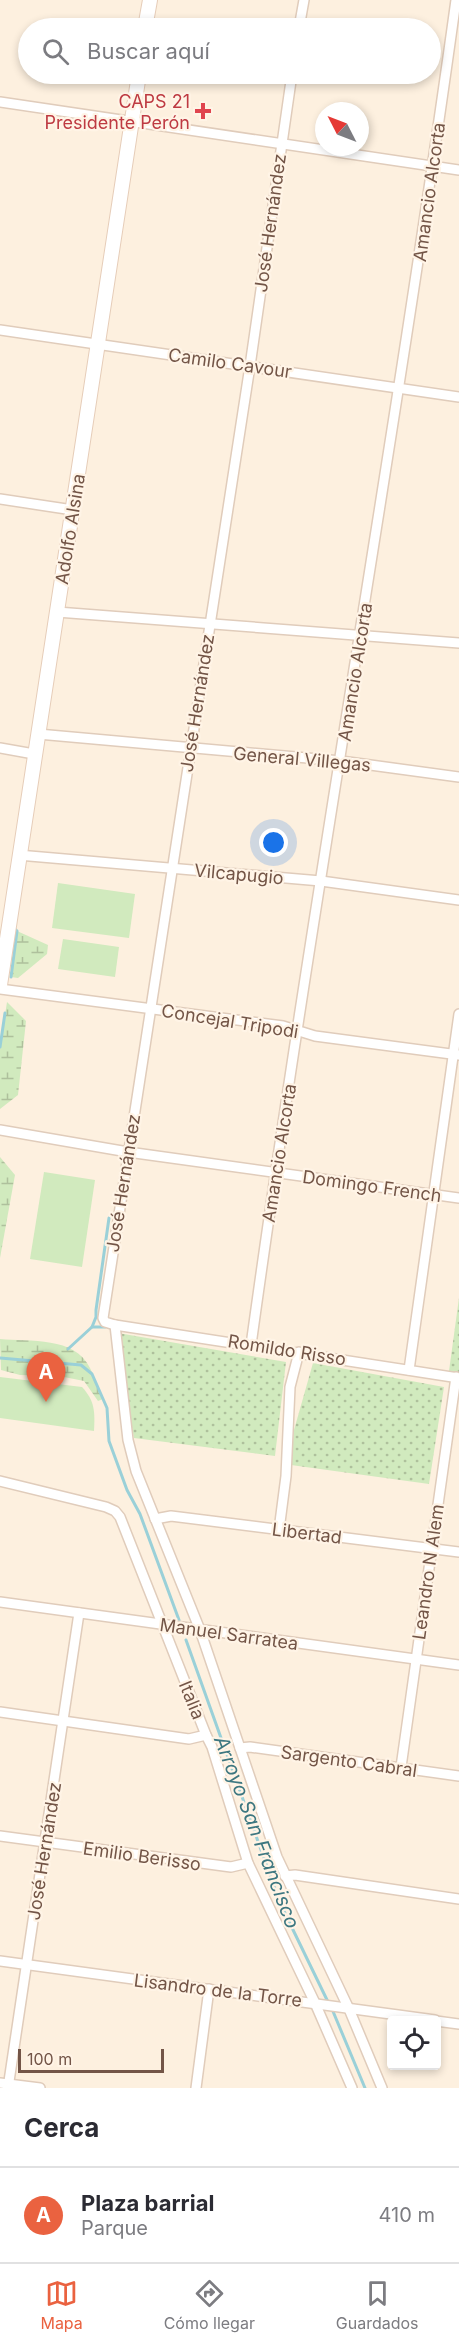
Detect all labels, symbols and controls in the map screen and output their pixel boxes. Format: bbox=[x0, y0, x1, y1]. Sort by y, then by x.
search box bbox=[18, 18, 441, 84]
icon: search bbox=[39, 35, 72, 68]
text: Buscar aquí bbox=[87, 38, 210, 64]
place label: CAPS 21 Presidente Perón bbox=[44, 91, 190, 133]
marker: CAPS 21 Presidente Perón bbox=[194, 102, 212, 120]
north arrow bbox=[315, 102, 369, 156]
street label: Amancio Alcorta bbox=[409, 121, 449, 263]
street label: José Hernández bbox=[250, 152, 290, 294]
street label: Camilo Cavour bbox=[167, 344, 293, 382]
street label: Adolfo Alsina bbox=[51, 472, 89, 586]
street label: Amancio Alcorta bbox=[334, 601, 376, 743]
street label: José Hernández bbox=[176, 632, 218, 774]
street label: General Villegas bbox=[232, 743, 372, 775]
your location bbox=[259, 828, 288, 857]
street label: Vilcapugio bbox=[193, 860, 285, 888]
street label: Concejal Tripodi bbox=[160, 1000, 300, 1042]
street label: Amancio Alcorta bbox=[258, 1082, 300, 1224]
street label: José Hernández bbox=[102, 1112, 144, 1254]
street label: Domingo French bbox=[301, 1166, 443, 1206]
street label: Romildo Risso bbox=[226, 1330, 348, 1370]
pin: A bbox=[26, 1352, 66, 1402]
street label: Leandro N Alem bbox=[408, 1503, 448, 1641]
street label: Libertad bbox=[271, 1518, 343, 1548]
street label: Manuel Sarratea bbox=[158, 1614, 300, 1654]
street label: Italia bbox=[175, 1678, 209, 1722]
water label: Arroyo San Francisco bbox=[209, 1731, 305, 1932]
street label: Sargento Cabral bbox=[280, 1741, 418, 1781]
street label: José Hernández bbox=[23, 1780, 65, 1922]
street label: Emilio Berisso bbox=[82, 1837, 202, 1875]
street label: Lisandro de la Torre bbox=[133, 1969, 303, 2011]
map controls bbox=[387, 2016, 441, 2070]
button: locate bbox=[387, 2016, 441, 2070]
scale bar bbox=[18, 2046, 164, 2074]
text: 100 m bbox=[27, 2049, 72, 2069]
text: Cerca bbox=[24, 2112, 99, 2143]
text: Plaza barrial bbox=[81, 2190, 214, 2216]
text: A bbox=[36, 2203, 51, 2227]
text: 410 m bbox=[379, 2203, 435, 2227]
text: Parque bbox=[81, 2216, 148, 2240]
tab: Mapa bbox=[40, 2277, 83, 2333]
tab: Cómo llegar bbox=[164, 2277, 255, 2333]
tab: Guardados bbox=[336, 2277, 419, 2333]

